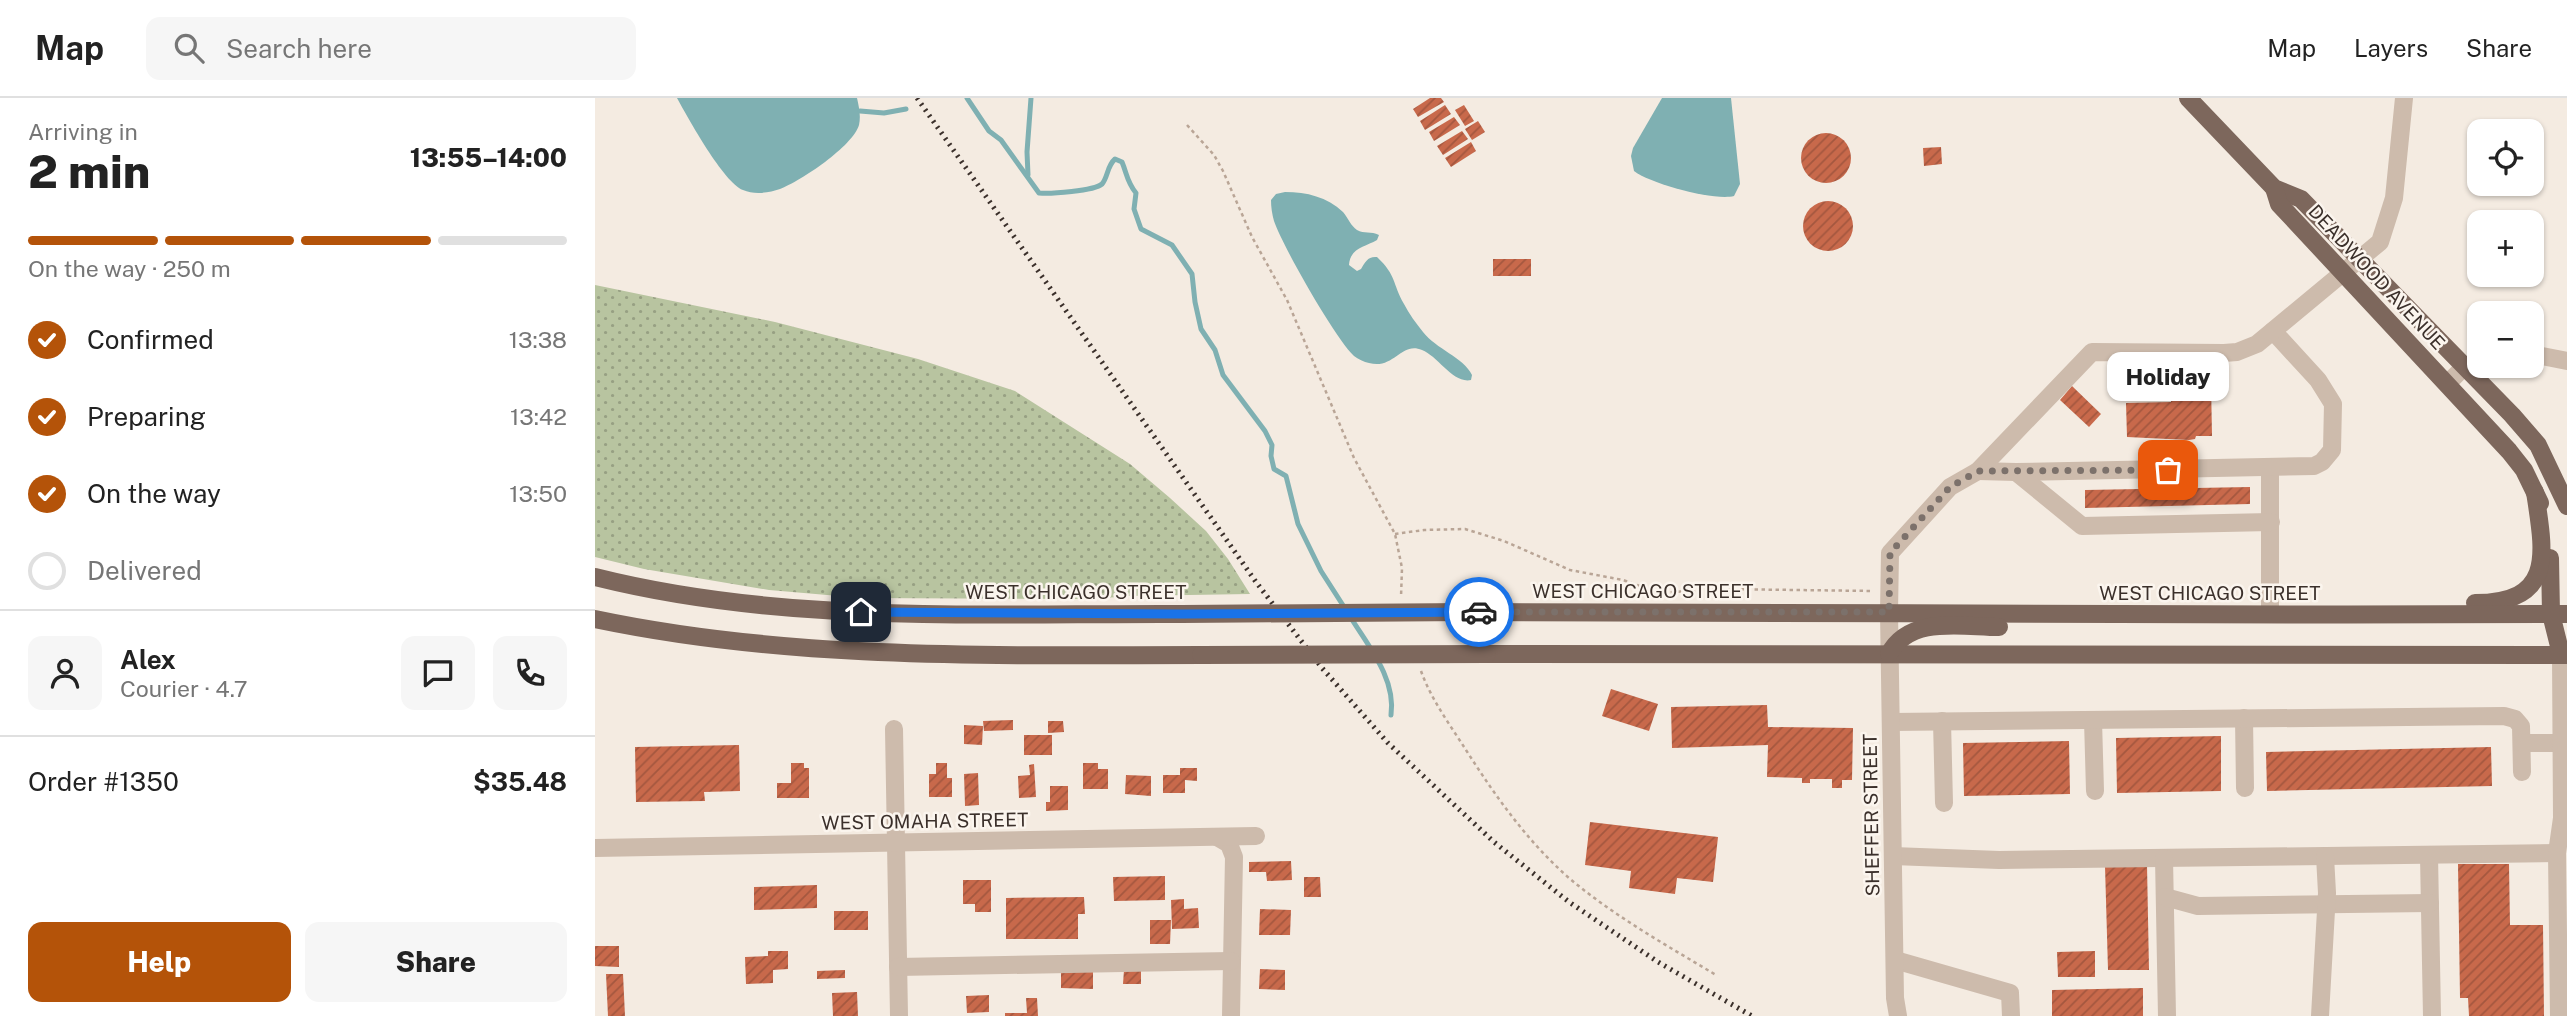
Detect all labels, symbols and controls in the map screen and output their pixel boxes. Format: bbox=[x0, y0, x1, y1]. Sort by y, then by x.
search box bbox=[146, 17, 636, 80]
text: Map bbox=[35, 29, 104, 67]
icon: search bbox=[170, 29, 208, 67]
text: Search here bbox=[226, 33, 372, 64]
text: Map bbox=[2267, 34, 2316, 62]
text: Layers bbox=[2354, 34, 2428, 62]
text: Share bbox=[2466, 34, 2532, 62]
text: Arriving in bbox=[28, 118, 138, 145]
map controls bbox=[2467, 119, 2544, 378]
button: locate bbox=[2467, 119, 2544, 196]
text: 13:55–14:00 bbox=[410, 142, 567, 173]
text: 2 min bbox=[28, 144, 150, 198]
street label: DEADWOOD AVENUE bbox=[2304, 200, 2450, 354]
button: + bbox=[2467, 210, 2544, 287]
text: On the way · 250 m bbox=[28, 255, 231, 282]
button: − bbox=[2467, 301, 2544, 378]
icon: check bbox=[28, 321, 66, 359]
text: Confirmed bbox=[87, 324, 214, 355]
text: 13:38 bbox=[509, 326, 567, 353]
callout: Holiday bbox=[2107, 351, 2229, 400]
text: Holiday bbox=[2126, 363, 2210, 390]
icon: check bbox=[28, 398, 66, 436]
text: Preparing bbox=[87, 401, 206, 432]
text: 13:42 bbox=[510, 403, 567, 430]
pin bbox=[2138, 440, 2198, 500]
icon: bag bbox=[2149, 451, 2187, 489]
icon: check bbox=[28, 475, 66, 513]
text: On the way bbox=[87, 478, 221, 509]
text: 13:50 bbox=[509, 480, 567, 507]
text: Delivered bbox=[87, 555, 202, 586]
courier bbox=[1444, 577, 1514, 647]
street label: WEST CHICAGO STREET bbox=[1532, 580, 1754, 602]
street label: WEST CHICAGO STREET bbox=[965, 581, 1187, 603]
pin bbox=[831, 582, 891, 642]
street label: WEST CHICAGO STREET bbox=[2099, 582, 2321, 604]
icon: home bbox=[842, 593, 880, 631]
icon: car bbox=[1460, 593, 1498, 631]
button: person bbox=[28, 636, 102, 710]
button: chat bbox=[401, 636, 475, 710]
button: phone bbox=[493, 636, 567, 710]
text: Alex bbox=[120, 644, 176, 675]
text: Courier · 4.7 bbox=[120, 675, 248, 702]
street label: SHEFFER STREET bbox=[1859, 733, 1883, 897]
text: Order #1350 bbox=[28, 766, 179, 797]
text: $35.48 bbox=[473, 766, 567, 797]
street label: WEST OMAHA STREET bbox=[821, 808, 1029, 834]
button: Help bbox=[28, 922, 291, 1002]
button: Share bbox=[305, 922, 567, 1002]

